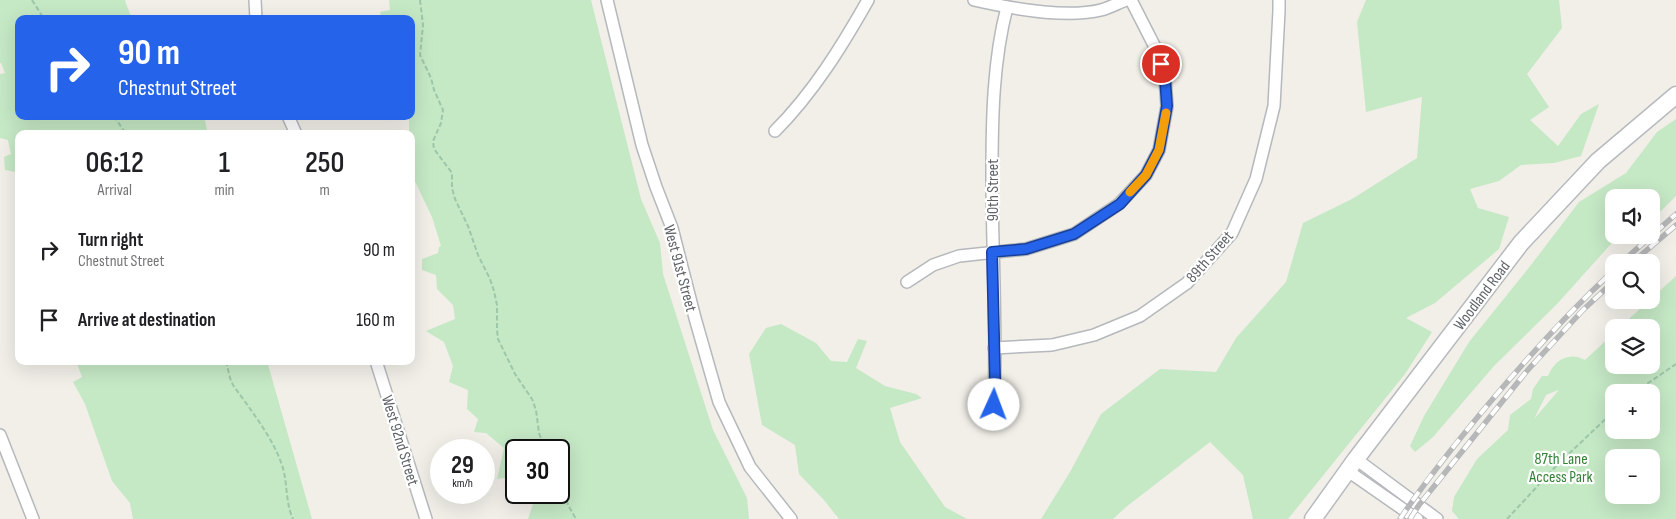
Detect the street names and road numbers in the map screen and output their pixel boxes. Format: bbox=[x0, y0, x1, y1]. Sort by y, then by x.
street label: 90th Street bbox=[984, 159, 1003, 221]
street label: West 91st Street bbox=[659, 223, 700, 314]
street label: 89th Street bbox=[1183, 227, 1238, 287]
street label: Woodland Road bbox=[1450, 257, 1514, 334]
street label: West 92nd Street bbox=[377, 393, 422, 488]

